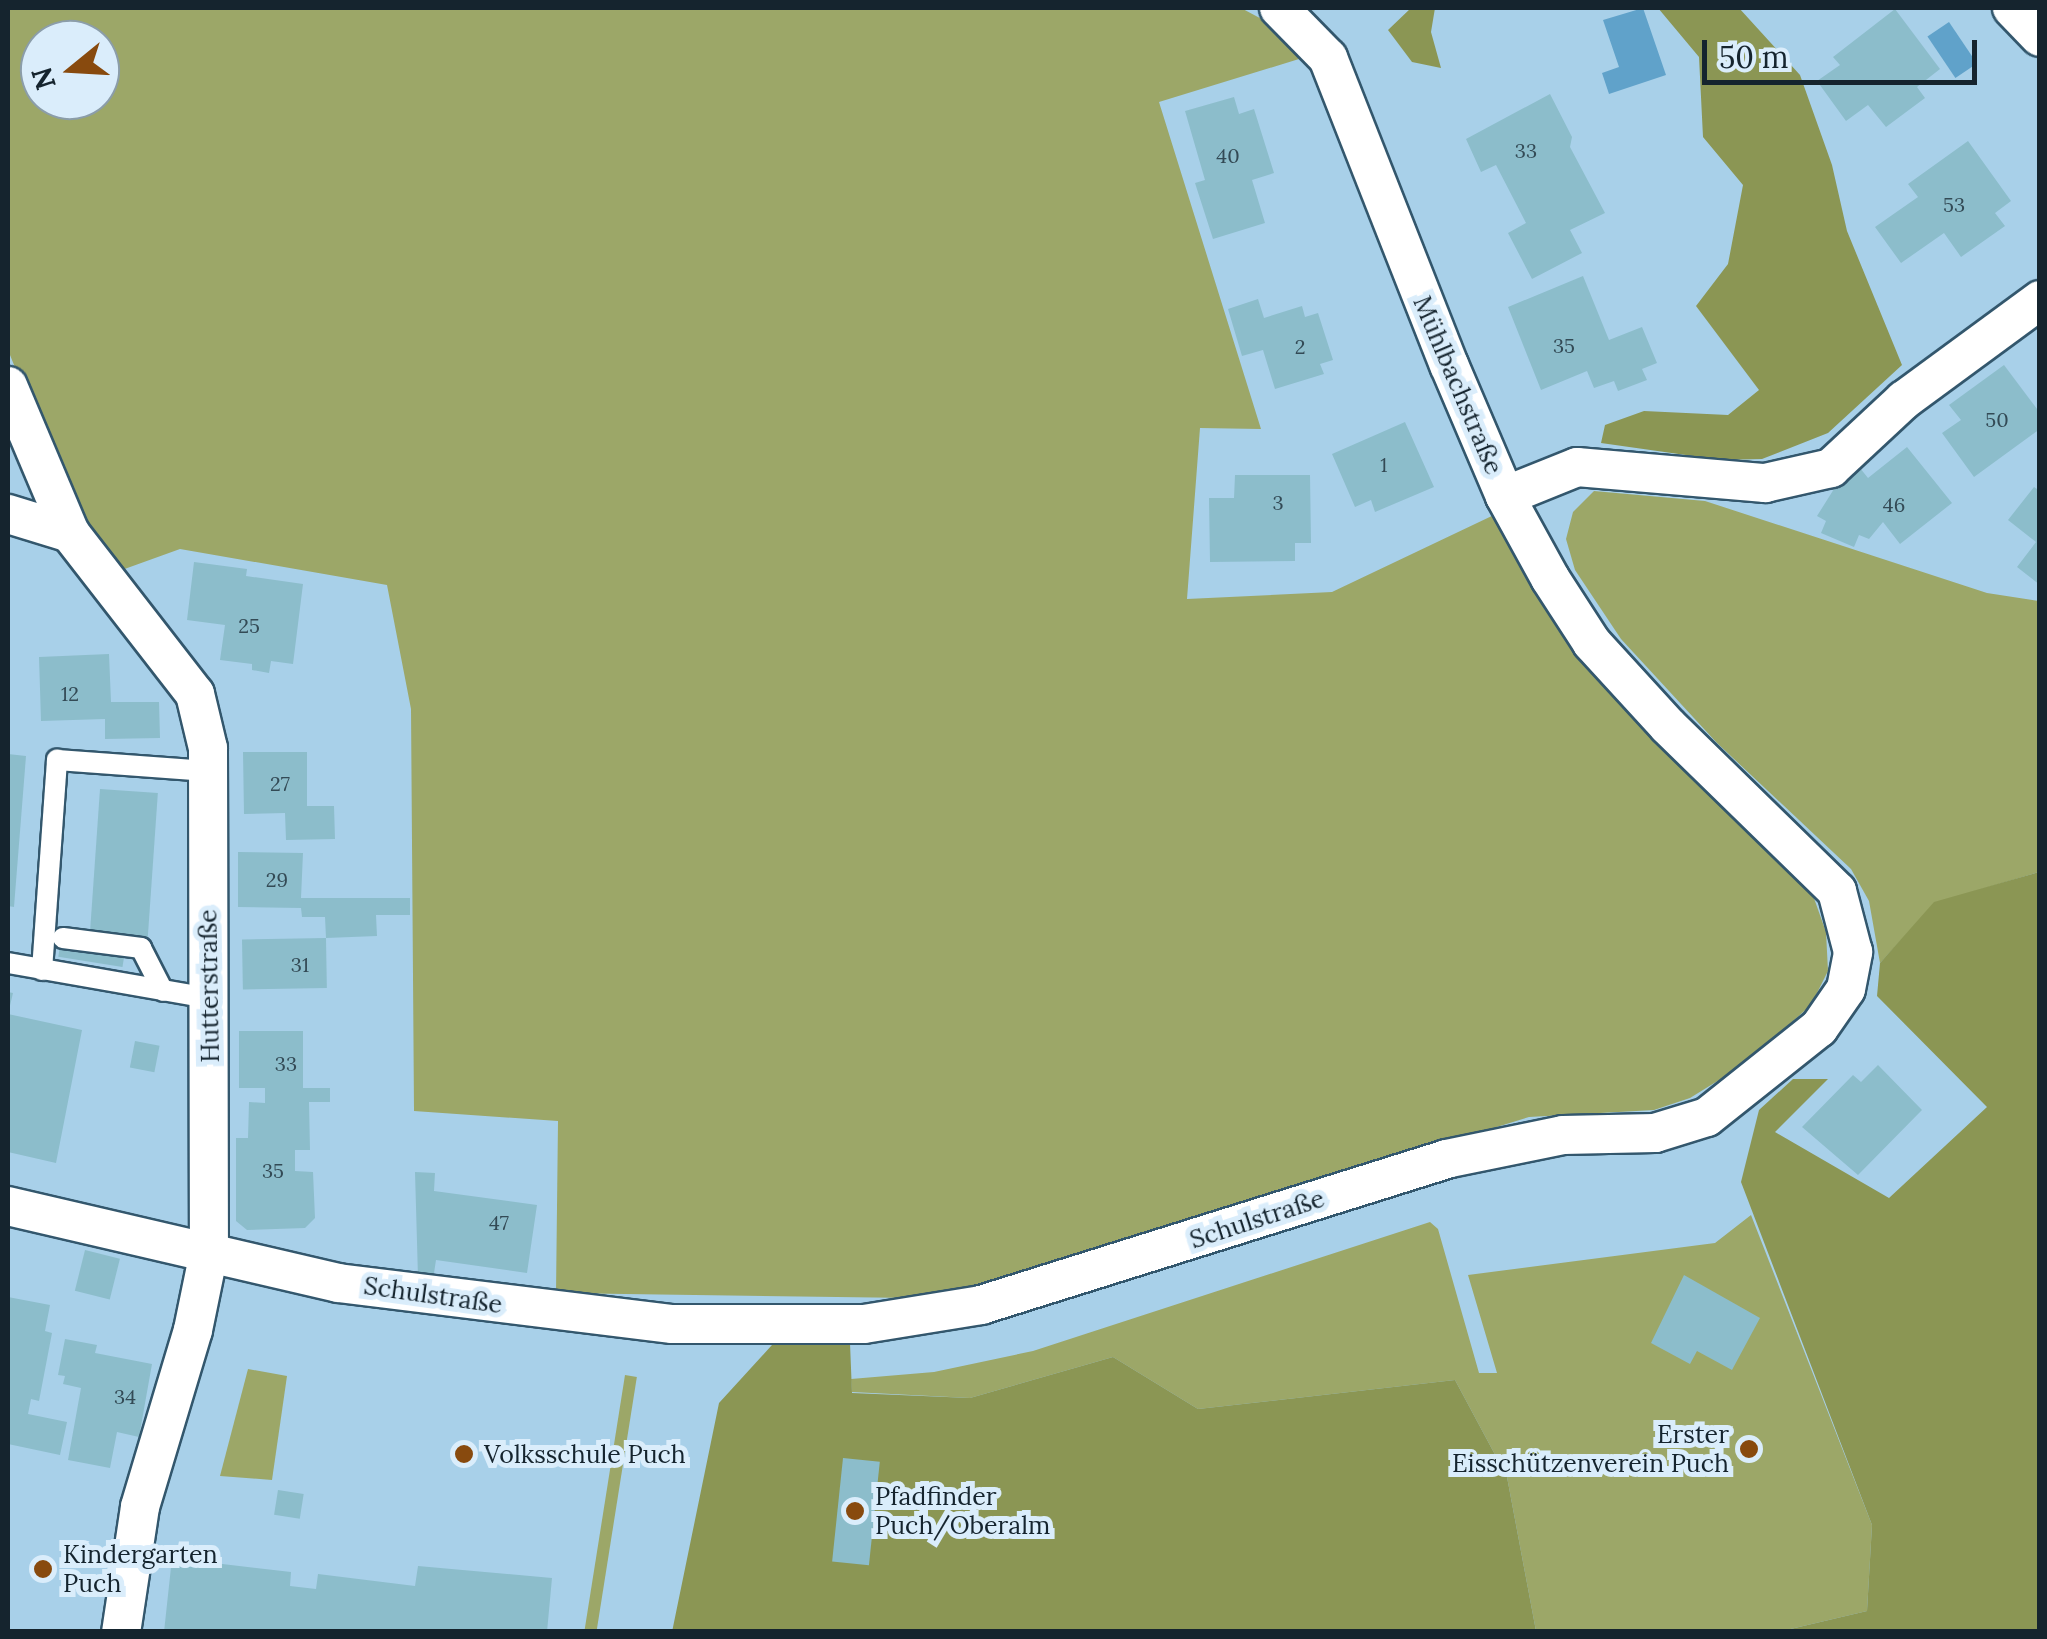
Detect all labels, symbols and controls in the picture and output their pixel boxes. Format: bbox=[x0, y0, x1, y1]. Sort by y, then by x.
north arrow bbox=[20, 20, 120, 120]
scale bar bbox=[1707, 20, 1982, 82]
text: 50 m bbox=[1719, 38, 1789, 76]
text: N bbox=[23, 63, 64, 95]
house number: 33 bbox=[1515, 138, 1537, 162]
house number: 40 bbox=[1216, 143, 1240, 167]
house number: 53 bbox=[1943, 192, 1965, 216]
street label: Mühlbachstraße bbox=[1407, 291, 1509, 479]
house number: 35 bbox=[1553, 333, 1575, 357]
house number: 2 bbox=[1295, 334, 1305, 358]
house number: 50 bbox=[1985, 407, 2009, 431]
house number: 1 bbox=[1380, 452, 1388, 476]
house number: 3 bbox=[1272, 490, 1284, 514]
house number: 46 bbox=[1883, 492, 1905, 516]
house number: 25 bbox=[238, 613, 260, 637]
house number: 12 bbox=[61, 681, 79, 705]
house number: 27 bbox=[270, 771, 290, 795]
house number: 29 bbox=[266, 867, 288, 891]
street label: Hutterstraße bbox=[193, 909, 225, 1063]
house number: 31 bbox=[291, 952, 309, 976]
house number: 33 bbox=[275, 1051, 297, 1075]
house number: 35 bbox=[262, 1158, 284, 1182]
street label: Schulstraße bbox=[1186, 1183, 1328, 1255]
house number: 47 bbox=[489, 1210, 509, 1234]
street label: Schulstraße bbox=[362, 1270, 504, 1320]
house number: 34 bbox=[114, 1384, 136, 1408]
place label: Erster Eisschützenverein Puch bbox=[1452, 1420, 1729, 1479]
marker: Erster Eisschützenverein Puch bbox=[1738, 1438, 1760, 1460]
place label: Volksschule Puch bbox=[484, 1439, 686, 1469]
marker: Volksschule Puch bbox=[453, 1443, 475, 1465]
place label: Pfadfinder Puch/Oberalm bbox=[875, 1482, 1050, 1541]
marker: Pfadfinder Puch/Oberalm bbox=[844, 1500, 866, 1522]
place label: Kindergarten Puch bbox=[63, 1540, 218, 1599]
marker: Kindergarten Puch bbox=[32, 1558, 54, 1580]

